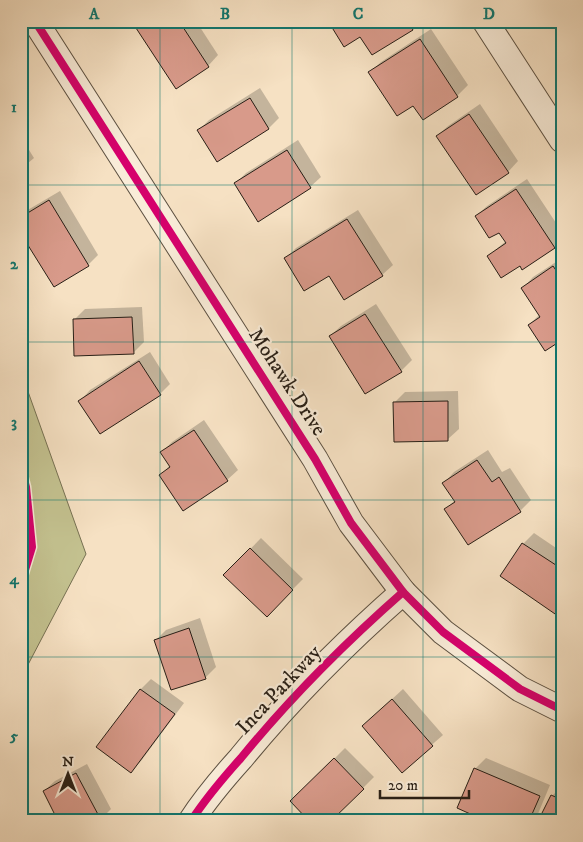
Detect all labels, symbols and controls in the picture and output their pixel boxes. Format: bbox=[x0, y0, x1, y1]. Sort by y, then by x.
text: A bbox=[88, 4, 100, 24]
text: B bbox=[220, 4, 230, 24]
text: C bbox=[353, 4, 363, 24]
text: D bbox=[483, 4, 495, 24]
text: 1 bbox=[11, 97, 17, 117]
text: 2 bbox=[10, 254, 19, 274]
street label: Mohawk Drive bbox=[242, 323, 332, 441]
text: 3 bbox=[11, 412, 17, 432]
text: 4 bbox=[8, 569, 19, 589]
street label: Inca Parkway bbox=[231, 639, 328, 740]
text: 5 bbox=[9, 726, 18, 746]
north arrow bbox=[42, 750, 92, 800]
text: N bbox=[62, 753, 74, 771]
scale bar bbox=[380, 767, 469, 799]
text: 20 m bbox=[388, 776, 418, 795]

